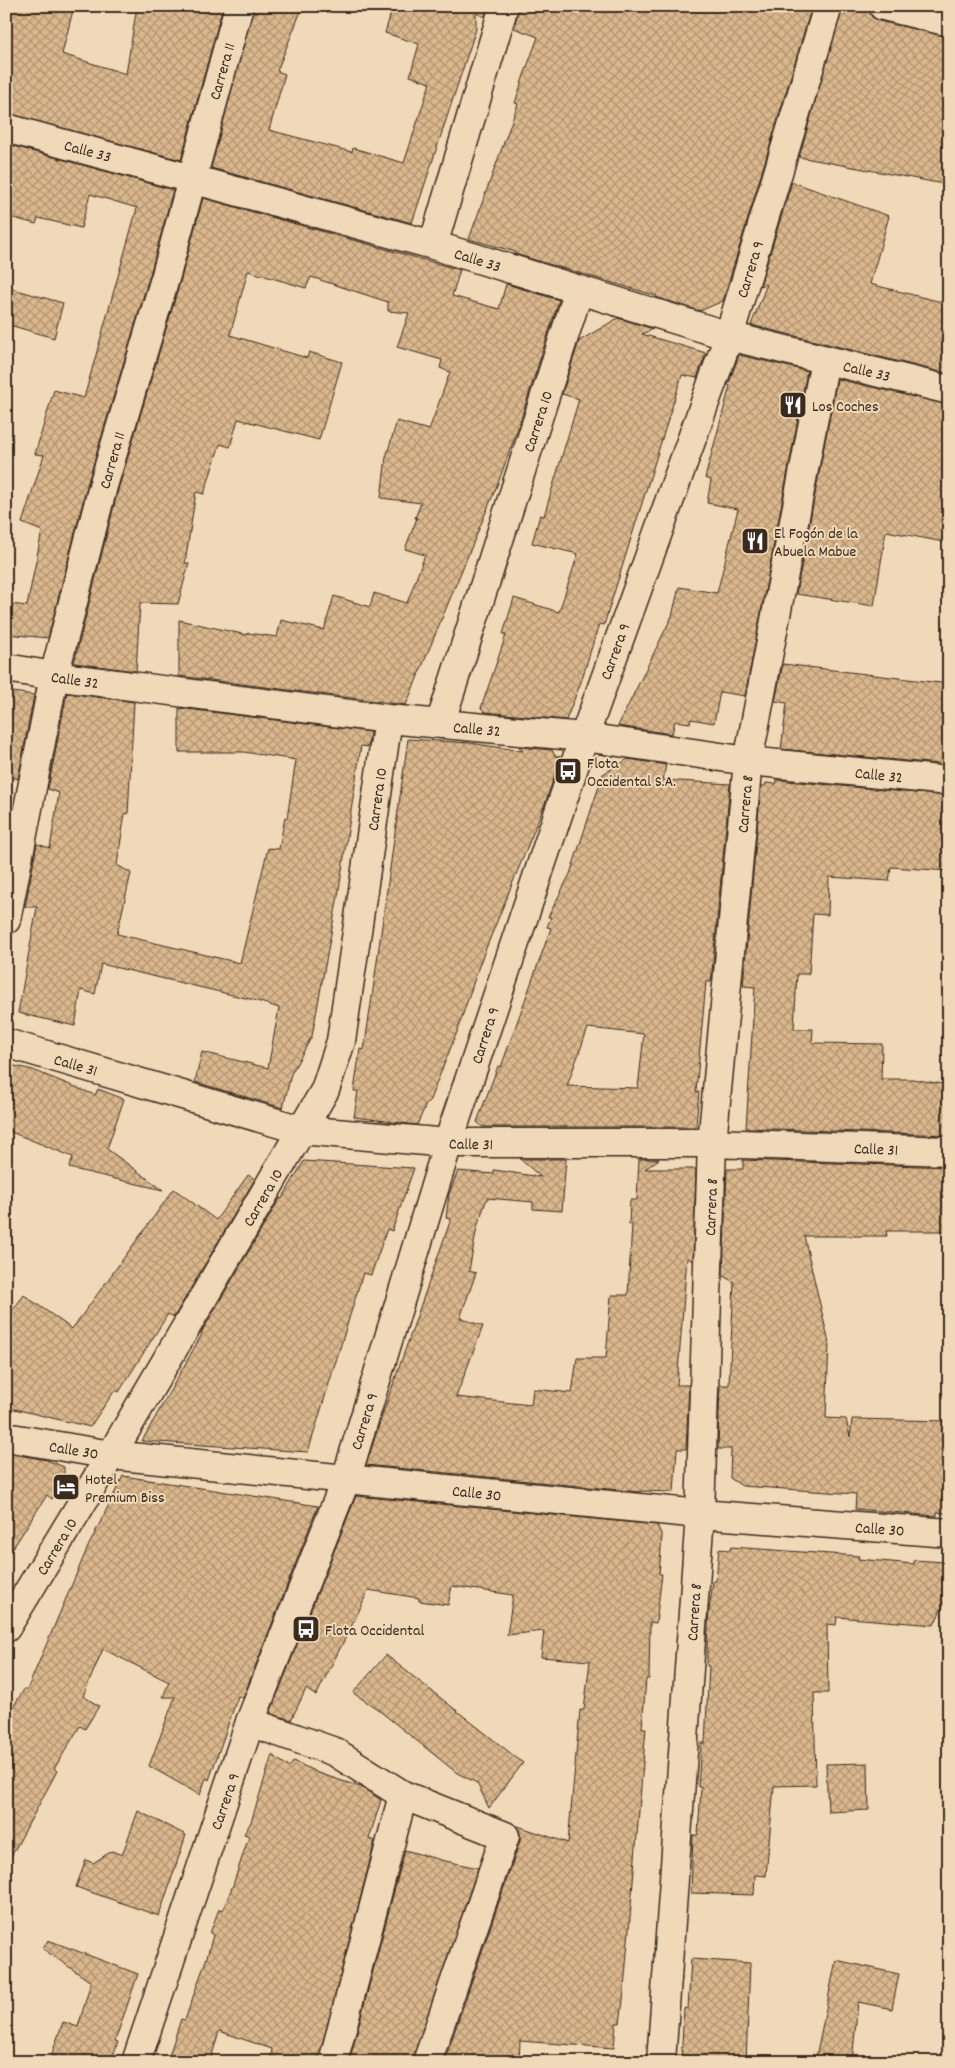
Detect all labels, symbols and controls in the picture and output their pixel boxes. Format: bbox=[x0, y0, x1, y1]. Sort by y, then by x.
street label: Carrera 11 bbox=[204, 40, 243, 103]
street label: Calle 33 bbox=[61, 135, 113, 170]
street label: Carrera 9 bbox=[732, 238, 771, 301]
street label: Calle 33 bbox=[451, 243, 504, 279]
street label: Calle 33 bbox=[840, 356, 892, 389]
street label: Carrera 10 bbox=[519, 388, 560, 456]
restaurant icon: Los Coches bbox=[778, 390, 808, 420]
place label: Los Coches bbox=[812, 396, 879, 419]
street label: Carrera 11 bbox=[94, 429, 133, 492]
place label: El Fogón de la Abuela Mabue bbox=[774, 523, 858, 564]
restaurant icon: El Fogón de la Abuela Mabue bbox=[740, 526, 770, 556]
street label: Carrera 9 bbox=[595, 620, 637, 683]
street label: Calle 32 bbox=[49, 667, 100, 696]
street label: Calle 32 bbox=[452, 717, 502, 744]
place label: Flota Occidental S.A. bbox=[587, 753, 676, 794]
bus stop icon: Flota Occidental S.A. bbox=[553, 756, 583, 786]
street label: Calle 32 bbox=[854, 763, 904, 790]
street label: Carrera 10 bbox=[363, 766, 394, 832]
street label: Carrera 8 bbox=[733, 774, 760, 834]
street label: Carrera 9 bbox=[466, 1004, 506, 1067]
street label: Calle 31 bbox=[51, 1049, 100, 1084]
street label: Calle 31 bbox=[449, 1134, 493, 1157]
street label: Calle 31 bbox=[853, 1138, 898, 1163]
street label: Carrera 10 bbox=[238, 1165, 290, 1232]
street label: Carrera 8 bbox=[700, 1178, 725, 1236]
street label: Carrera 9 bbox=[346, 1390, 385, 1453]
street label: Calle 30 bbox=[47, 1436, 100, 1467]
place label: Hotel Premium Biss bbox=[85, 1469, 165, 1510]
hotel icon: Hotel Premium Biss bbox=[51, 1472, 81, 1502]
street label: Calle 30 bbox=[451, 1480, 503, 1509]
street label: Carrera 10 bbox=[32, 1514, 84, 1580]
street label: Calle 30 bbox=[854, 1517, 905, 1544]
street label: Carrera 8 bbox=[682, 1583, 709, 1642]
bus stop icon: Flota Occidental bbox=[291, 1614, 321, 1644]
place label: Flota Occidental bbox=[325, 1620, 424, 1643]
street label: Carrera 9 bbox=[206, 1770, 247, 1833]

